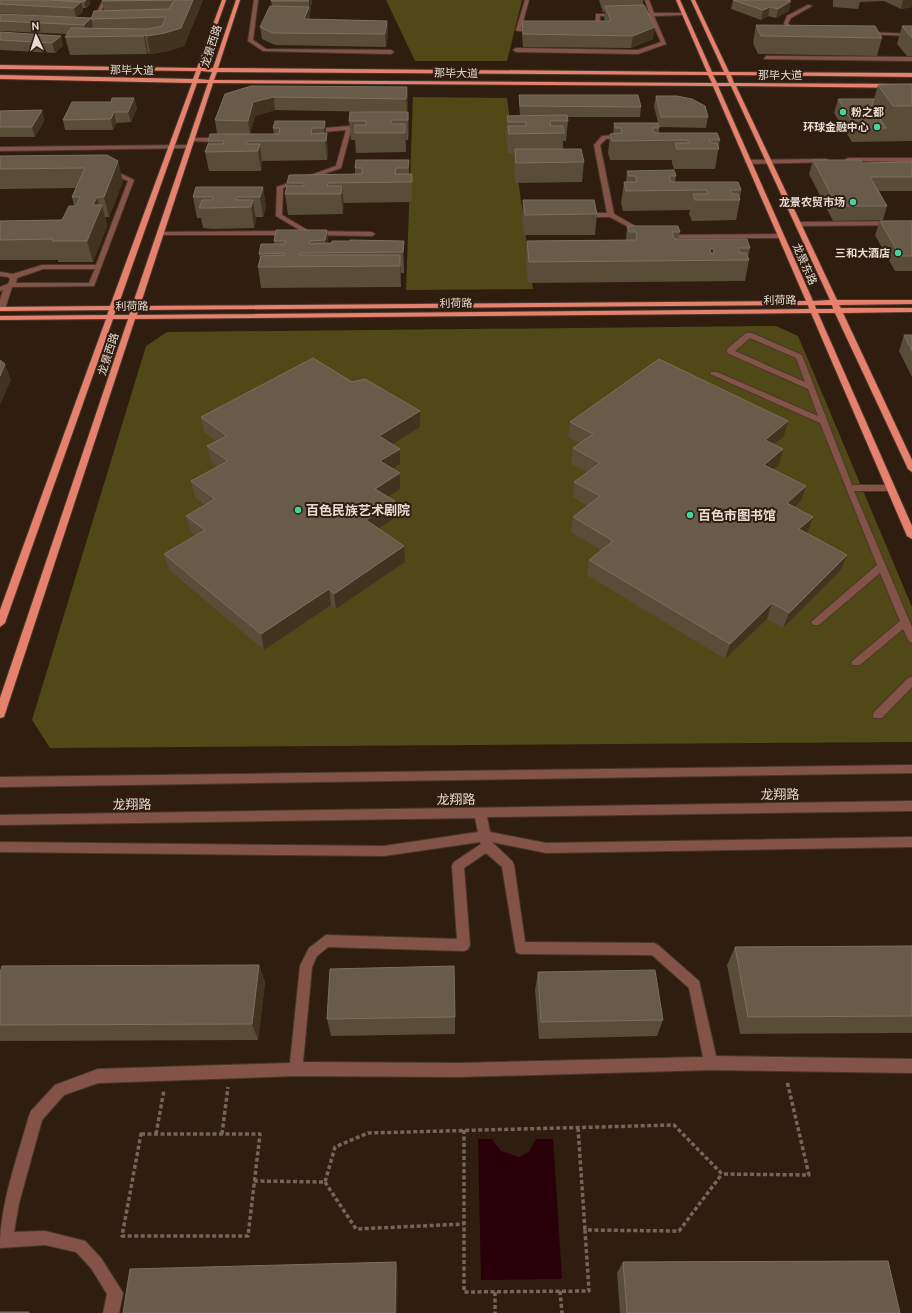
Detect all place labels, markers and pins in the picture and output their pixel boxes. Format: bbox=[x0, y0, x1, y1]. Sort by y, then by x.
place label: 粉之都 bbox=[851, 105, 884, 119]
marker: 粉之都 bbox=[838, 107, 848, 117]
place label: 环球金融中心 bbox=[803, 120, 869, 134]
marker: 环球金融中心 bbox=[872, 122, 882, 132]
place label: 龙景农贸市场 bbox=[779, 195, 845, 209]
marker: 龙景农贸市场 bbox=[848, 197, 858, 207]
place label: 三和大酒店 bbox=[835, 246, 890, 260]
marker: 三和大酒店 bbox=[893, 248, 903, 258]
place label: 百色民族艺术剧院 bbox=[306, 502, 410, 518]
marker: 百色民族艺术剧院 bbox=[293, 505, 303, 515]
place label: 百色市图书馆 bbox=[698, 507, 776, 523]
marker: 百色市图书馆 bbox=[685, 510, 695, 520]

